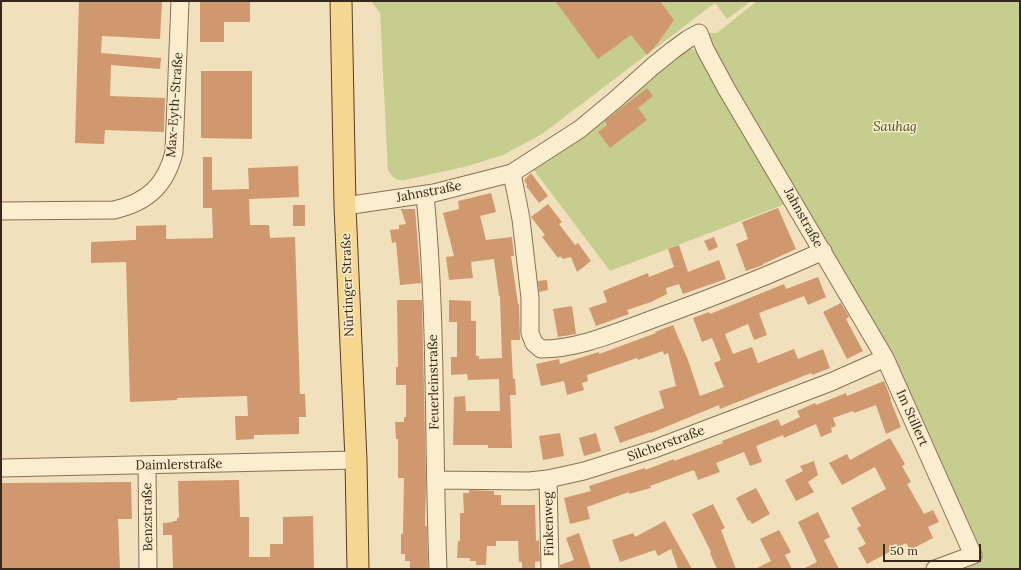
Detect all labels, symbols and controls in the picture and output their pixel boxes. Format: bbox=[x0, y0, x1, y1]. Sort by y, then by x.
street label: Max-Eyth-Straße bbox=[164, 52, 186, 158]
park label: Sauhag bbox=[873, 119, 917, 135]
street label: Jahnstraße bbox=[395, 178, 463, 206]
street label: Jahnstraße bbox=[780, 185, 826, 251]
street label: Nürtinger Straße bbox=[338, 233, 358, 337]
street label: Feuerleinstraße bbox=[425, 334, 443, 430]
street label: Im Stillert bbox=[893, 387, 931, 449]
street label: Silcherstraße bbox=[625, 423, 707, 465]
street label: Daimlerstraße bbox=[135, 456, 223, 474]
street label: Benzstraße bbox=[140, 482, 156, 552]
street label: Finkenweg bbox=[541, 492, 557, 556]
scale bar bbox=[885, 536, 983, 562]
text: 50 m bbox=[890, 543, 918, 558]

